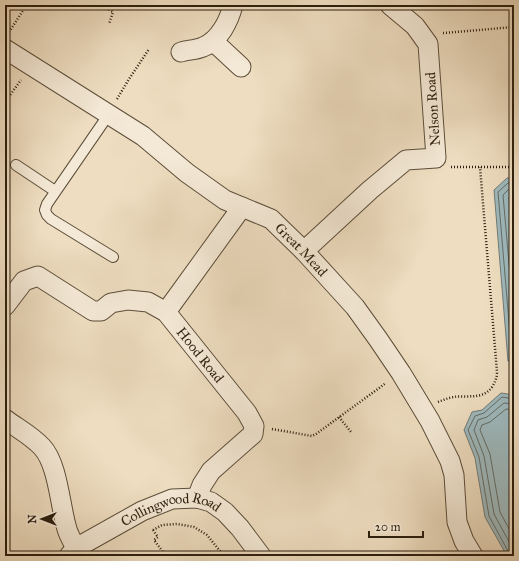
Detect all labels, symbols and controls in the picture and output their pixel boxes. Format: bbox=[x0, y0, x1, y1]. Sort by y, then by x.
street label: Nelson Road bbox=[422, 72, 444, 146]
street label: Great Mead bbox=[271, 219, 331, 280]
street label: Hood Road bbox=[173, 324, 228, 386]
street label: Collingwood Road bbox=[118, 489, 225, 530]
north arrow bbox=[22, 499, 62, 539]
scale bar bbox=[369, 513, 423, 539]
text: N bbox=[26, 514, 39, 524]
text: 20 m bbox=[375, 520, 401, 534]

